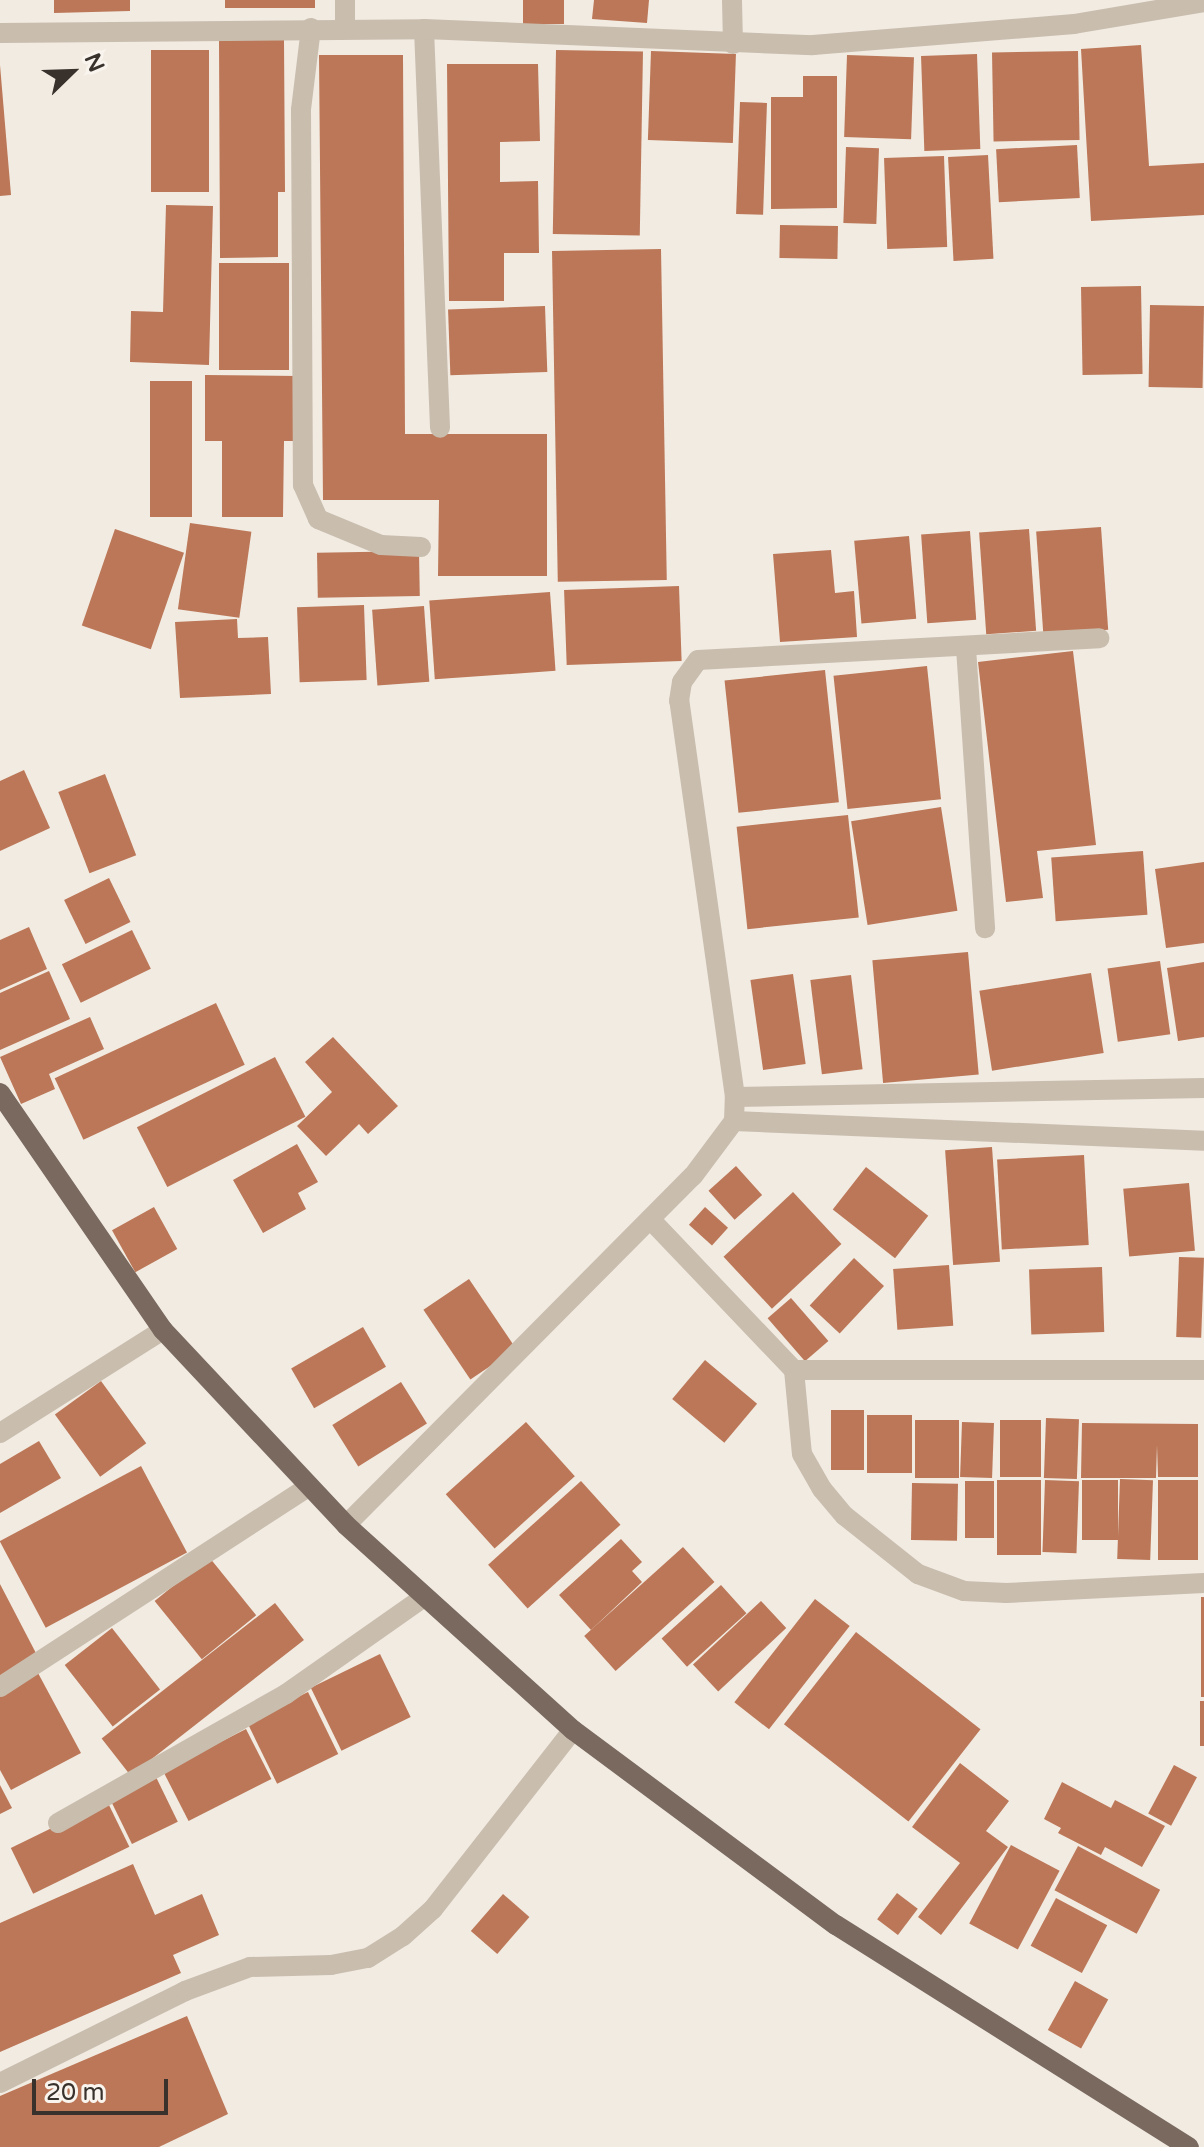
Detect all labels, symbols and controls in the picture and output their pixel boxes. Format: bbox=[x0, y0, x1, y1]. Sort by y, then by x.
north arrow bbox=[32, 32, 112, 112]
text: N bbox=[79, 49, 110, 76]
scale bar bbox=[36, 2063, 172, 2113]
text: 20 m bbox=[46, 2078, 104, 2107]

